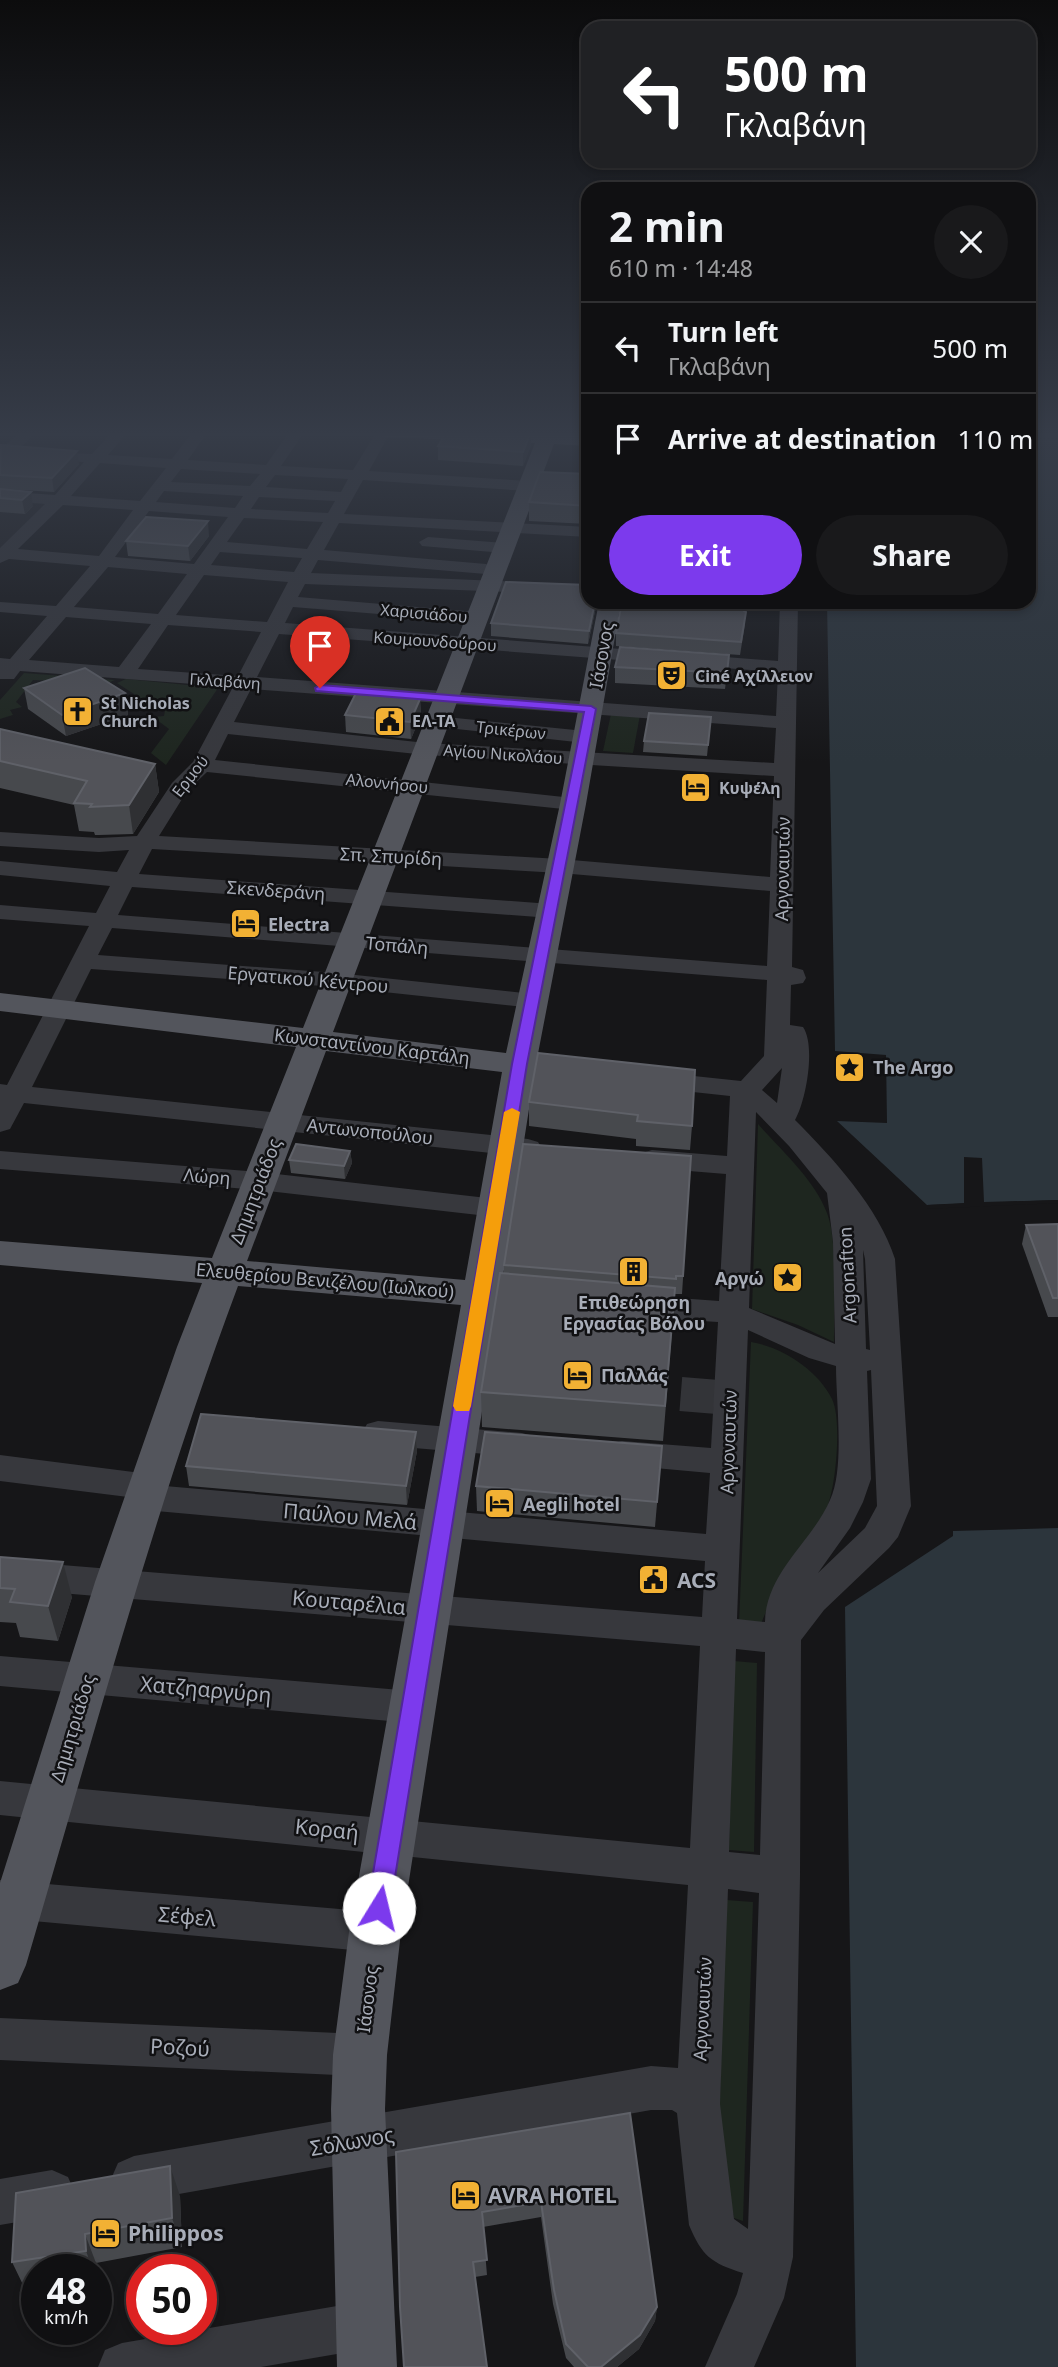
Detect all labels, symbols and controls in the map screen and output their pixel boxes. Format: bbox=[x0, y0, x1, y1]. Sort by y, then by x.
text: 500 m bbox=[724, 40, 869, 106]
icon: left bbox=[609, 49, 700, 140]
text: Γκλαβάνη bbox=[724, 103, 867, 146]
text: 2 min bbox=[609, 197, 725, 254]
button: close bbox=[934, 205, 1008, 279]
text: 610 m · 14:48 bbox=[609, 252, 753, 284]
text: Turn left bbox=[668, 314, 779, 350]
icon: left bbox=[609, 329, 647, 367]
text: 500 m bbox=[932, 330, 1008, 366]
text: Γκλαβάνη bbox=[668, 350, 771, 382]
icon: arrive bbox=[609, 420, 647, 458]
text: Arrive at destination bbox=[668, 421, 937, 457]
text: 110 m bbox=[958, 421, 1033, 457]
button: Exit bbox=[609, 515, 802, 595]
button: Share bbox=[816, 515, 1008, 595]
street label: Χαρισιάδου bbox=[380, 598, 468, 628]
pin bbox=[290, 616, 350, 688]
street label: Ιάσονος bbox=[583, 620, 619, 690]
street label: Κουμουνδούρου bbox=[373, 626, 497, 656]
icon: arrive bbox=[301, 627, 339, 665]
theatre icon: Ciné Αχίλλειον bbox=[655, 659, 689, 693]
place label: Ciné Αχίλλειον bbox=[695, 665, 813, 687]
street label: Γκλαβάνη bbox=[189, 668, 261, 694]
place label: St Nicholas Church bbox=[101, 692, 190, 732]
church icon: St Nicholas Church bbox=[61, 695, 95, 729]
public building icon: ΕΛ-ΤΑ bbox=[372, 704, 406, 738]
place label: ΕΛ-ΤΑ bbox=[412, 710, 456, 732]
street label: Τρικέρων bbox=[475, 715, 547, 745]
street label: Αγίου Νικολάου bbox=[443, 739, 563, 769]
street label: Ερμού bbox=[167, 750, 213, 802]
street label: Αλοννήσου bbox=[345, 768, 429, 798]
hotel icon: Κυψέλη bbox=[679, 771, 713, 805]
place label: Κυψέλη bbox=[719, 777, 781, 799]
street label: Αργοναυτών bbox=[769, 817, 795, 921]
street label: Σπ. Σπυρίδη bbox=[339, 841, 443, 871]
street label: Σκενδεράνη bbox=[226, 875, 326, 905]
hotel icon: Electra bbox=[228, 907, 262, 941]
place label: Electra bbox=[268, 912, 330, 936]
street label: Τοπάλη bbox=[365, 930, 429, 960]
street label: Εργατικού Κέντρου bbox=[227, 960, 389, 998]
street label: Κωνσταντίνου Καρτάλη bbox=[273, 1022, 471, 1070]
place icon: The Argo bbox=[833, 1050, 867, 1084]
place label: The Argo bbox=[873, 1055, 953, 1079]
street label: Αντωνοπούλου bbox=[306, 1112, 434, 1150]
street label: Δημητριάδος bbox=[224, 1135, 286, 1247]
street label: Λώρη bbox=[182, 1162, 232, 1190]
street label: Argonafton bbox=[832, 1226, 862, 1324]
building icon: Επιθεώρηση Εργασίας Βόλου bbox=[617, 1255, 651, 1289]
street label: Ελευθερίου Βενιζέλου (Ιωλκού) bbox=[195, 1257, 455, 1303]
place icon: Αργώ bbox=[770, 1261, 804, 1295]
place label: Αργώ bbox=[715, 1266, 764, 1290]
place label: Επιθεώρηση Εργασίας Βόλου bbox=[563, 1290, 705, 1335]
hotel icon: Παλλάς bbox=[561, 1358, 595, 1392]
place label: Παλλάς bbox=[601, 1363, 668, 1387]
street label: Αργοναυτών bbox=[714, 1390, 742, 1494]
hotel icon: Aegli hotel bbox=[483, 1487, 517, 1521]
place label: Aegli hotel bbox=[523, 1492, 620, 1516]
street label: Παύλου Μελά bbox=[282, 1496, 418, 1536]
public building icon: ACS bbox=[637, 1563, 671, 1597]
place label: ACS bbox=[677, 1566, 716, 1594]
street label: Κουταρέλια bbox=[291, 1583, 407, 1621]
street label: Χατζηαργύρη bbox=[139, 1669, 273, 1709]
street label: Δημητριάδος bbox=[44, 1671, 100, 1785]
street label: Κοραή bbox=[294, 1812, 360, 1846]
position arrow bbox=[342, 1871, 416, 1945]
street label: Σέφελ bbox=[157, 1900, 217, 1932]
street label: Αργοναυτών bbox=[687, 1956, 717, 2062]
street label: Ιάσονος bbox=[351, 1964, 383, 2034]
street label: Ροζού bbox=[149, 2031, 211, 2063]
street label: Σόλωνος bbox=[308, 2120, 396, 2162]
hotel icon: AVRA HOTEL bbox=[448, 2178, 482, 2212]
place label: AVRA HOTEL bbox=[488, 2181, 617, 2209]
hotel icon: Philippos bbox=[88, 2216, 122, 2250]
place label: Philippos bbox=[128, 2219, 224, 2247]
speed limit sign: 50 bbox=[126, 2254, 217, 2345]
text: 48 bbox=[46, 2267, 87, 2314]
text: km/h bbox=[44, 2305, 89, 2329]

